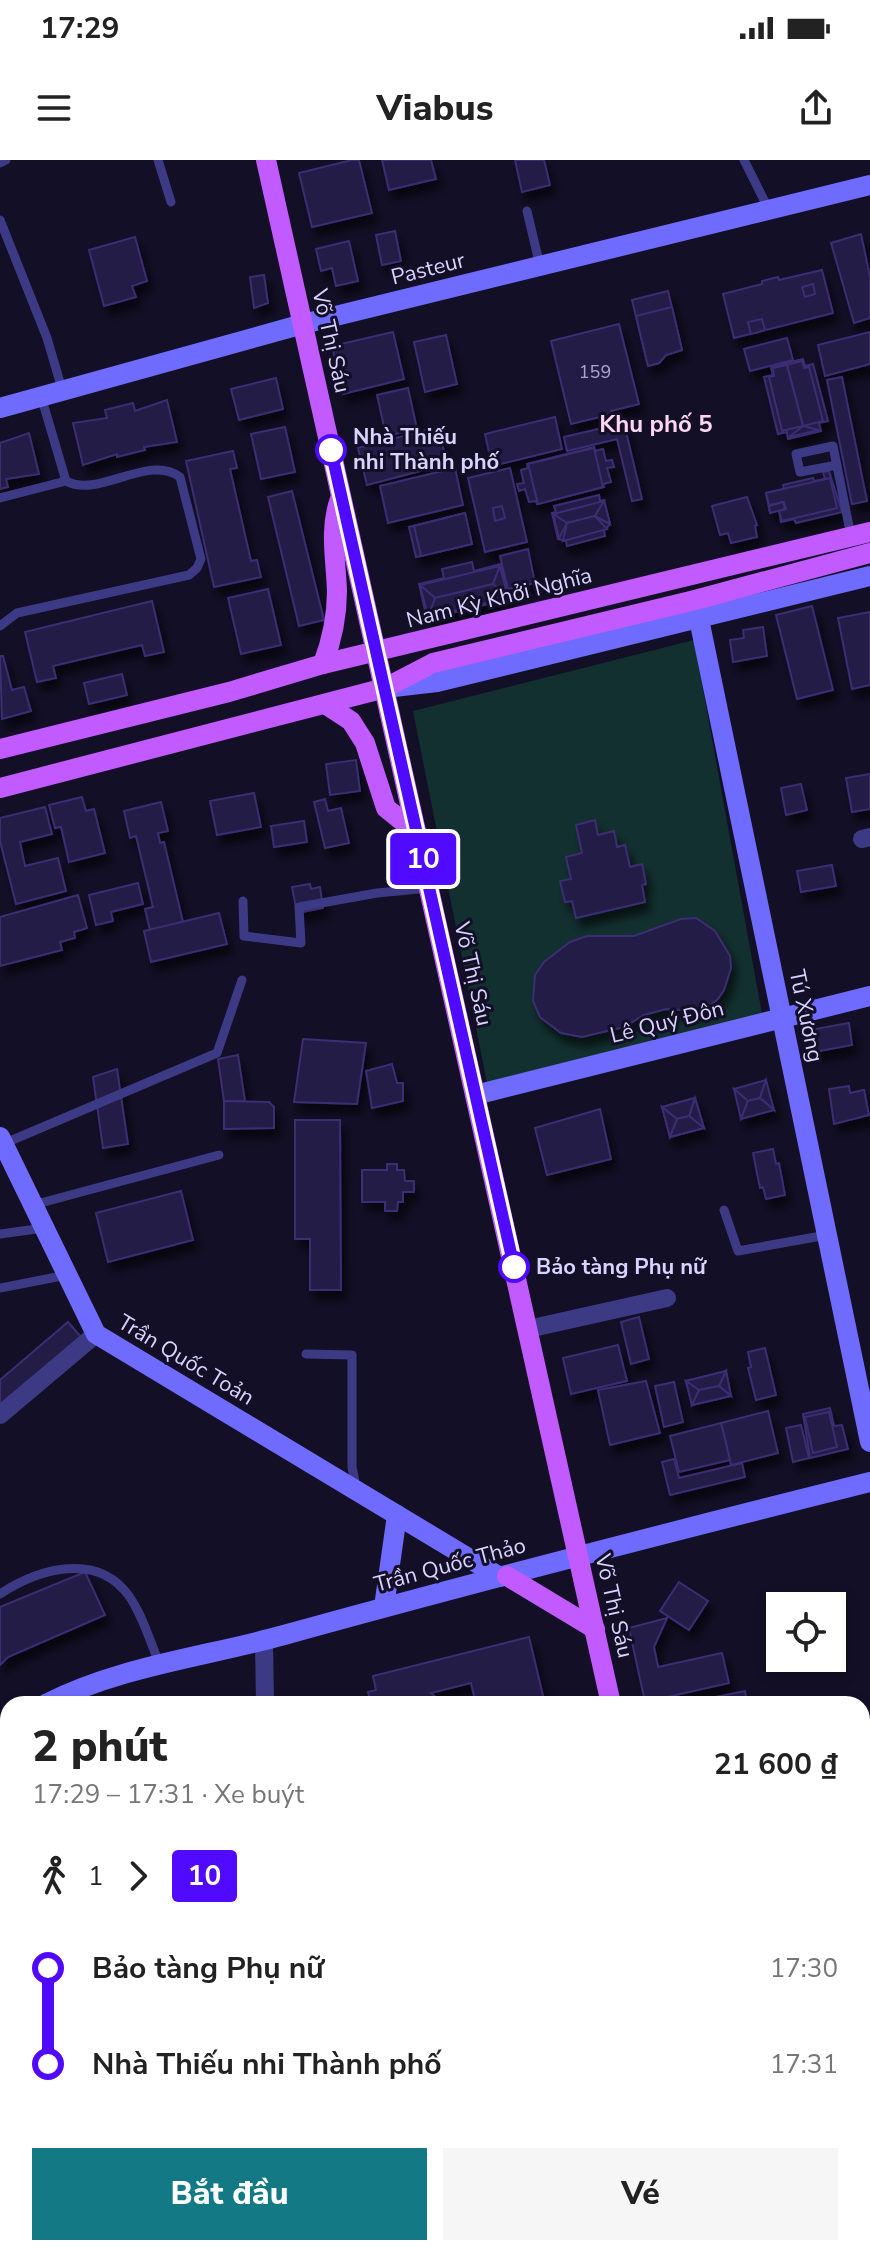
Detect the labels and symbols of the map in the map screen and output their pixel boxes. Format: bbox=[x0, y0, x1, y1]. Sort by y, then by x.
street label: Pasteur bbox=[388, 245, 468, 293]
street label: Võ Thị Sáu bbox=[304, 285, 358, 396]
house number: 159 bbox=[579, 360, 611, 384]
district label: Khu phố 5 bbox=[599, 408, 713, 440]
place label: Nhà Thiếu nhi Thành phố bbox=[353, 422, 500, 477]
marker: Nhà Thiếu nhi Thành phố bbox=[316, 435, 346, 465]
street label: Nam Kỳ Khởi Nghĩa bbox=[403, 560, 595, 636]
line badge: 10 bbox=[387, 833, 459, 885]
street label: Võ Thị Sáu bbox=[446, 918, 500, 1029]
street label: Tú Xương bbox=[782, 967, 830, 1065]
street label: Lê Quý Đôn bbox=[607, 993, 727, 1051]
marker: Bảo tàng Phụ nữ bbox=[499, 1252, 529, 1282]
place label: Bảo tàng Phụ nữ bbox=[536, 1252, 707, 1282]
street label: Trần Quốc Toản bbox=[112, 1307, 260, 1413]
street label: Trần Quốc Thảo bbox=[371, 1530, 529, 1600]
street label: Võ Thị Sáu bbox=[587, 1550, 641, 1661]

